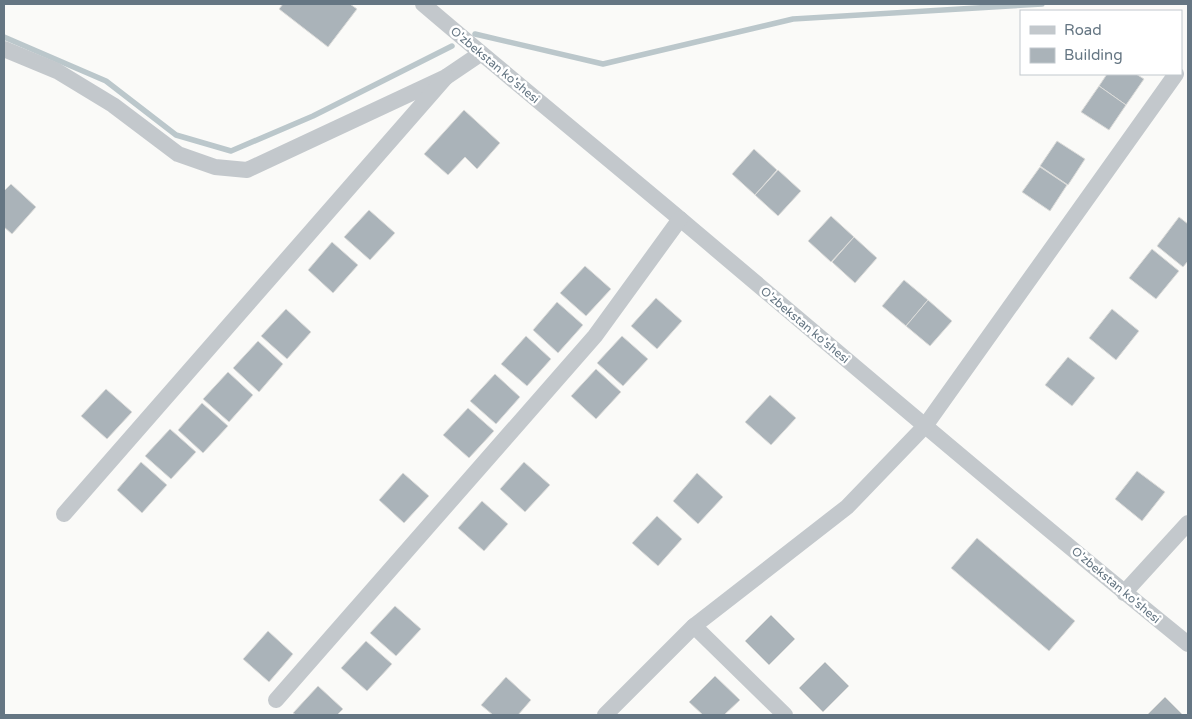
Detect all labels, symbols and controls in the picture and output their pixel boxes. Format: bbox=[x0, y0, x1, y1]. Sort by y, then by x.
legend bbox=[1020, 10, 1182, 75]
text: Road bbox=[1064, 21, 1102, 39]
street label: O'zbekstan ko'shesi bbox=[448, 24, 542, 106]
text: Building bbox=[1064, 46, 1123, 64]
street label: O'zbekstan ko'shesi bbox=[758, 284, 852, 366]
street label: O'zbekstan ko'shesi bbox=[1069, 544, 1163, 626]

